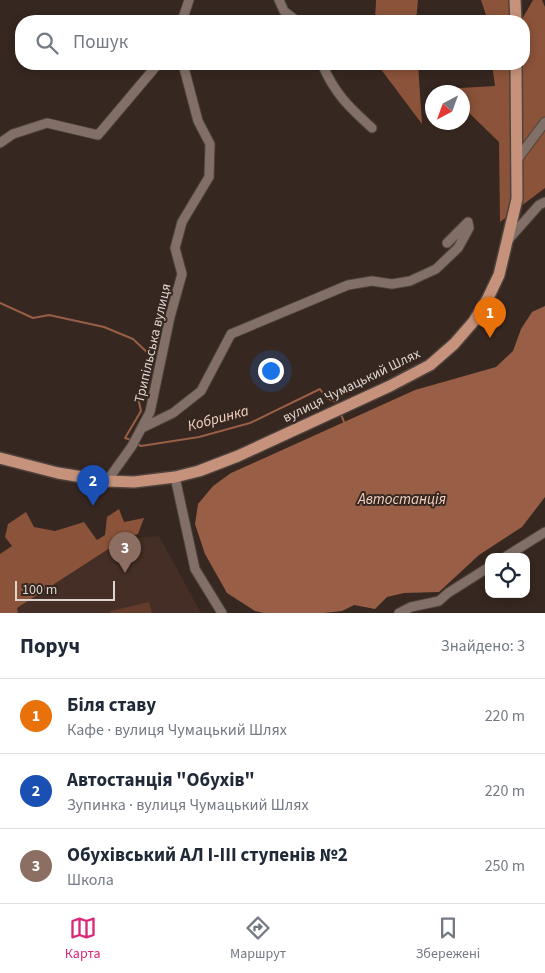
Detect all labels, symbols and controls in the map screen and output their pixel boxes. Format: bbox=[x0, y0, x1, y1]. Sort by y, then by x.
search box bbox=[15, 15, 530, 70]
icon: search bbox=[33, 29, 61, 57]
text: Пошук bbox=[73, 29, 128, 56]
north arrow bbox=[425, 85, 470, 130]
street label: Трипільська вулиця bbox=[130, 282, 176, 405]
pin: 1 bbox=[474, 297, 506, 338]
street label: вулиця Чумацький Шлях bbox=[279, 344, 424, 428]
your location bbox=[258, 358, 284, 384]
water label: Кобринка bbox=[185, 400, 251, 437]
pin: 2 bbox=[77, 465, 109, 506]
water label: Автостанція bbox=[357, 489, 446, 510]
pin: 3 bbox=[109, 532, 141, 573]
map controls bbox=[485, 553, 530, 598]
button: locate bbox=[485, 553, 530, 598]
scale bar bbox=[15, 578, 115, 601]
text: 100 m bbox=[22, 580, 57, 600]
text: Поруч bbox=[20, 631, 80, 661]
text: Знайдено: 3 bbox=[441, 635, 525, 657]
text: Біля ставу bbox=[67, 692, 156, 719]
text: 1 bbox=[32, 705, 40, 727]
text: 220 m bbox=[485, 705, 525, 727]
text: Кафе · вулиця Чумацький Шлях bbox=[67, 719, 287, 741]
text: Автостанція "Обухів" bbox=[67, 767, 255, 794]
text: 2 bbox=[32, 780, 40, 802]
text: 220 m bbox=[485, 780, 525, 802]
text: Зупинка · вулиця Чумацький Шлях bbox=[67, 794, 309, 816]
text: Обухівський АЛ І-ІІІ ступенів №2 bbox=[67, 842, 348, 869]
text: 3 bbox=[32, 855, 40, 877]
text: 250 m bbox=[485, 855, 525, 877]
text: Школа bbox=[67, 869, 114, 891]
tab: Карта bbox=[65, 914, 101, 964]
tab: Маршрут bbox=[230, 914, 286, 964]
tab: Збережені bbox=[416, 914, 480, 964]

